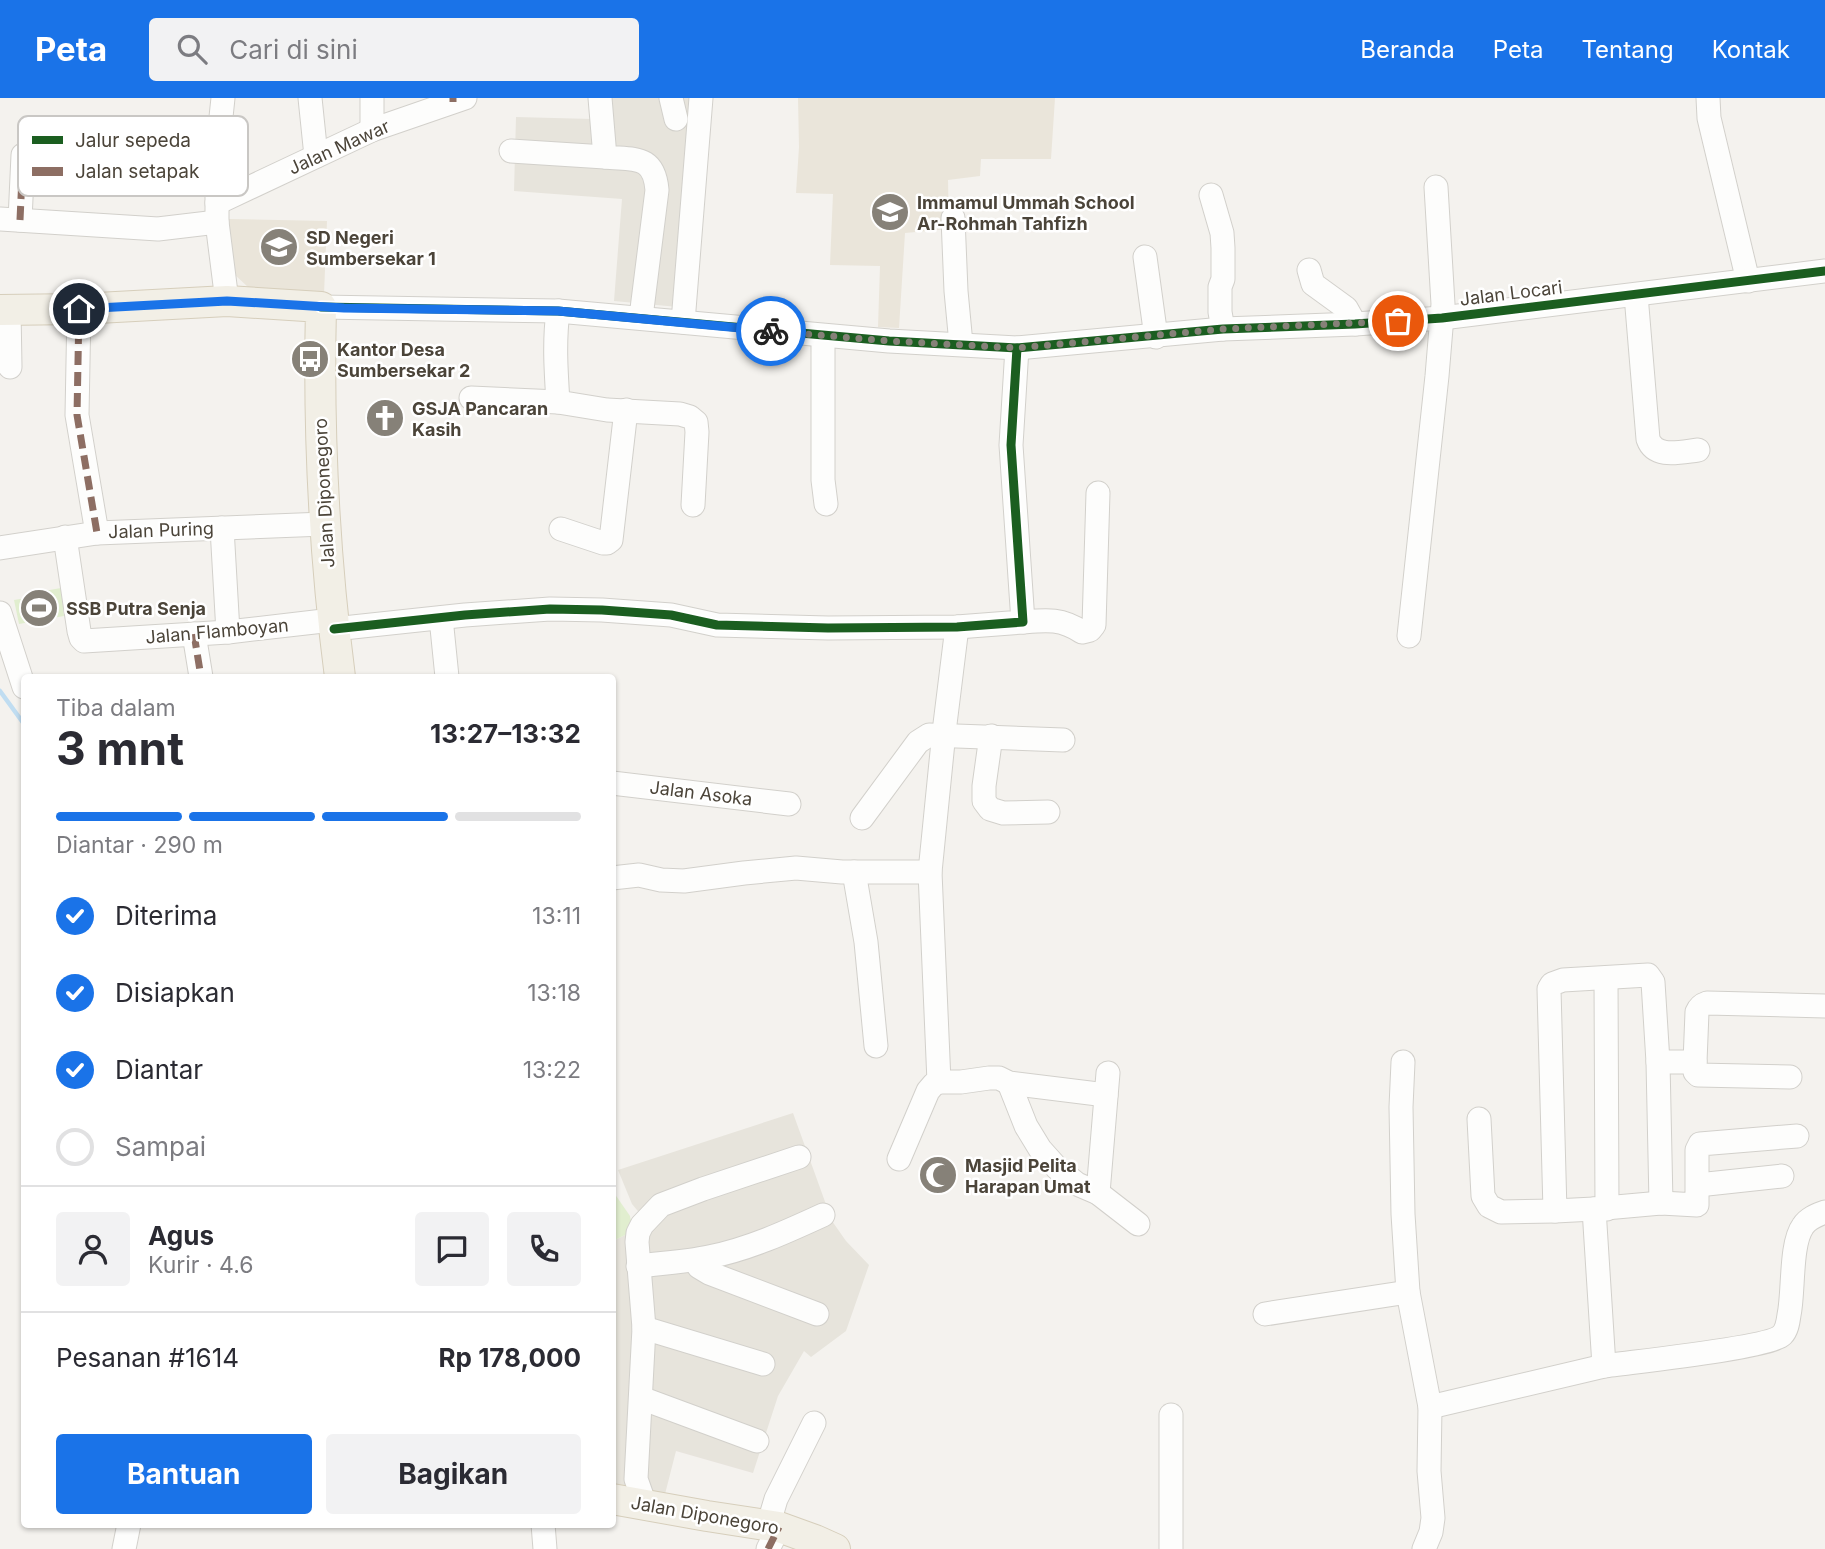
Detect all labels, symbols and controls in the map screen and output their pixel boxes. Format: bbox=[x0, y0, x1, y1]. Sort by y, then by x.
search box bbox=[149, 18, 639, 81]
text: Peta bbox=[35, 29, 107, 69]
icon: search bbox=[173, 30, 211, 68]
text: Cari di sini bbox=[229, 34, 358, 65]
text: Beranda bbox=[1360, 35, 1455, 64]
text: Peta bbox=[1493, 35, 1543, 64]
text: Tentang bbox=[1581, 35, 1674, 64]
text: Kontak bbox=[1712, 35, 1790, 64]
street label: Jalan Mawar bbox=[285, 115, 393, 179]
legend bbox=[18, 116, 248, 196]
text: Jalur sepeda bbox=[75, 129, 191, 152]
text: Jalan setapak bbox=[75, 160, 200, 183]
school or university icon: Immamul Ummah School Ar-Rohmah Tahfizh bbox=[869, 191, 911, 233]
place label: Immamul Ummah School Ar-Rohmah Tahfizh bbox=[917, 192, 1135, 234]
school or university icon: SD Negeri Sumbersekar 1 bbox=[258, 226, 300, 268]
place label: SD Negeri Sumbersekar 1 bbox=[306, 227, 436, 269]
street label: Jalan Locari bbox=[1458, 276, 1564, 310]
pin bbox=[49, 279, 109, 339]
icon: home bbox=[60, 290, 98, 328]
pin bbox=[1368, 291, 1428, 351]
courier bbox=[736, 296, 806, 366]
icon: bag bbox=[1379, 302, 1417, 340]
icon: bike bbox=[752, 312, 790, 350]
bus stop icon: Kantor Desa Sumbersekar 2 bbox=[289, 338, 331, 380]
place label: Kantor Desa Sumbersekar 2 bbox=[337, 339, 470, 381]
church icon: GSJA Pancaran Kasih bbox=[364, 397, 406, 439]
place label: GSJA Pancaran Kasih bbox=[412, 398, 548, 440]
street label: Jalan Diponegoro bbox=[310, 418, 338, 568]
street label: Jalan Puring bbox=[108, 518, 214, 542]
sports icon: SSB Putra Senja bbox=[18, 587, 60, 629]
place label: SSB Putra Senja bbox=[66, 598, 206, 619]
street label: Jalan Flamboyan bbox=[145, 614, 289, 648]
text: Tiba dalam bbox=[56, 694, 176, 722]
text: 13:27–13:32 bbox=[430, 718, 581, 749]
text: 3 mnt bbox=[56, 720, 184, 776]
street label: Jalan Asoka bbox=[648, 776, 754, 810]
text: Diantar · 290 m bbox=[56, 831, 223, 859]
icon: check bbox=[56, 897, 94, 935]
text: Diterima bbox=[115, 900, 217, 931]
text: 13:11 bbox=[532, 902, 581, 930]
icon: check bbox=[56, 974, 94, 1012]
text: Disiapkan bbox=[115, 977, 235, 1008]
text: 13:18 bbox=[527, 979, 581, 1007]
icon: check bbox=[56, 1051, 94, 1089]
text: Diantar bbox=[115, 1054, 203, 1085]
text: 13:22 bbox=[523, 1056, 581, 1084]
text: Sampai bbox=[115, 1131, 206, 1162]
mosque icon: Masjid Pelita Harapan Umat bbox=[917, 1154, 959, 1196]
place label: Masjid Pelita Harapan Umat bbox=[965, 1155, 1091, 1197]
button: person bbox=[56, 1212, 130, 1286]
button: chat bbox=[415, 1212, 489, 1286]
button: phone bbox=[507, 1212, 581, 1286]
text: Agus bbox=[148, 1220, 214, 1251]
text: Kurir · 4.6 bbox=[148, 1251, 253, 1279]
text: Pesanan #1614 bbox=[56, 1342, 239, 1373]
text: Rp 178,000 bbox=[439, 1342, 581, 1373]
button: Bantuan bbox=[56, 1434, 312, 1514]
button: Bagikan bbox=[326, 1434, 581, 1514]
street label: Jalan Diponegoro bbox=[629, 1492, 781, 1538]

